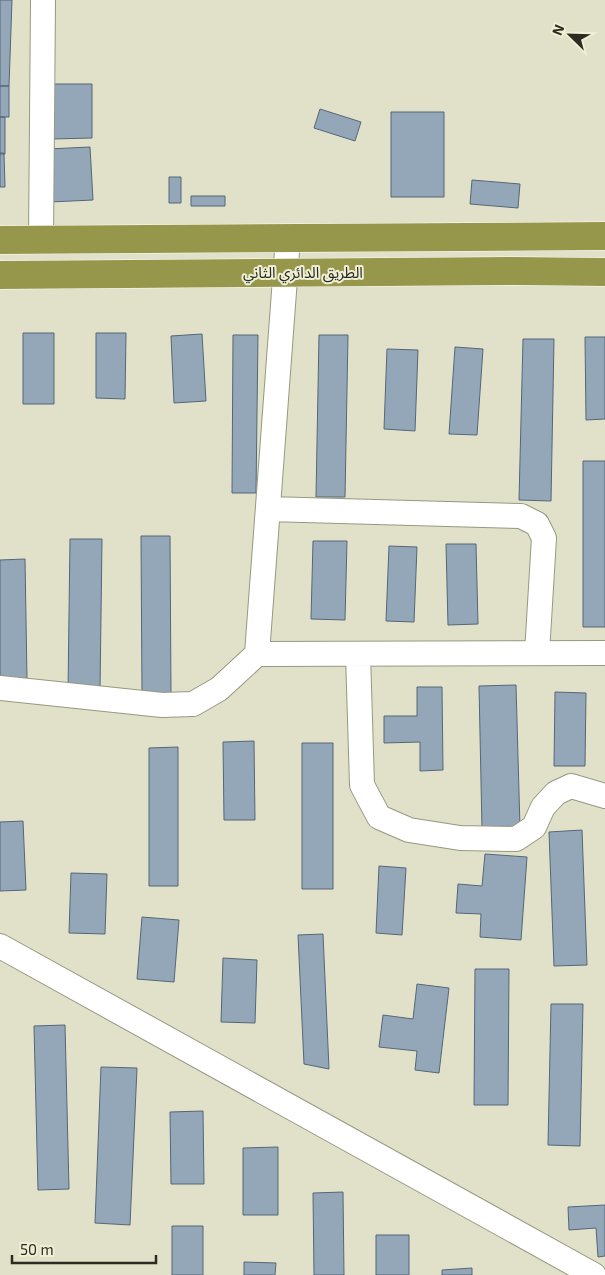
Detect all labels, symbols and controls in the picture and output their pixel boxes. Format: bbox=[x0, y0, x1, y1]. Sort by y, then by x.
north arrow bbox=[545, 10, 595, 60]
text: N bbox=[548, 22, 567, 38]
street label: الطريق الدائري الثاني bbox=[243, 263, 363, 284]
scale bar bbox=[12, 1232, 156, 1264]
text: 50 m bbox=[20, 1240, 54, 1258]

